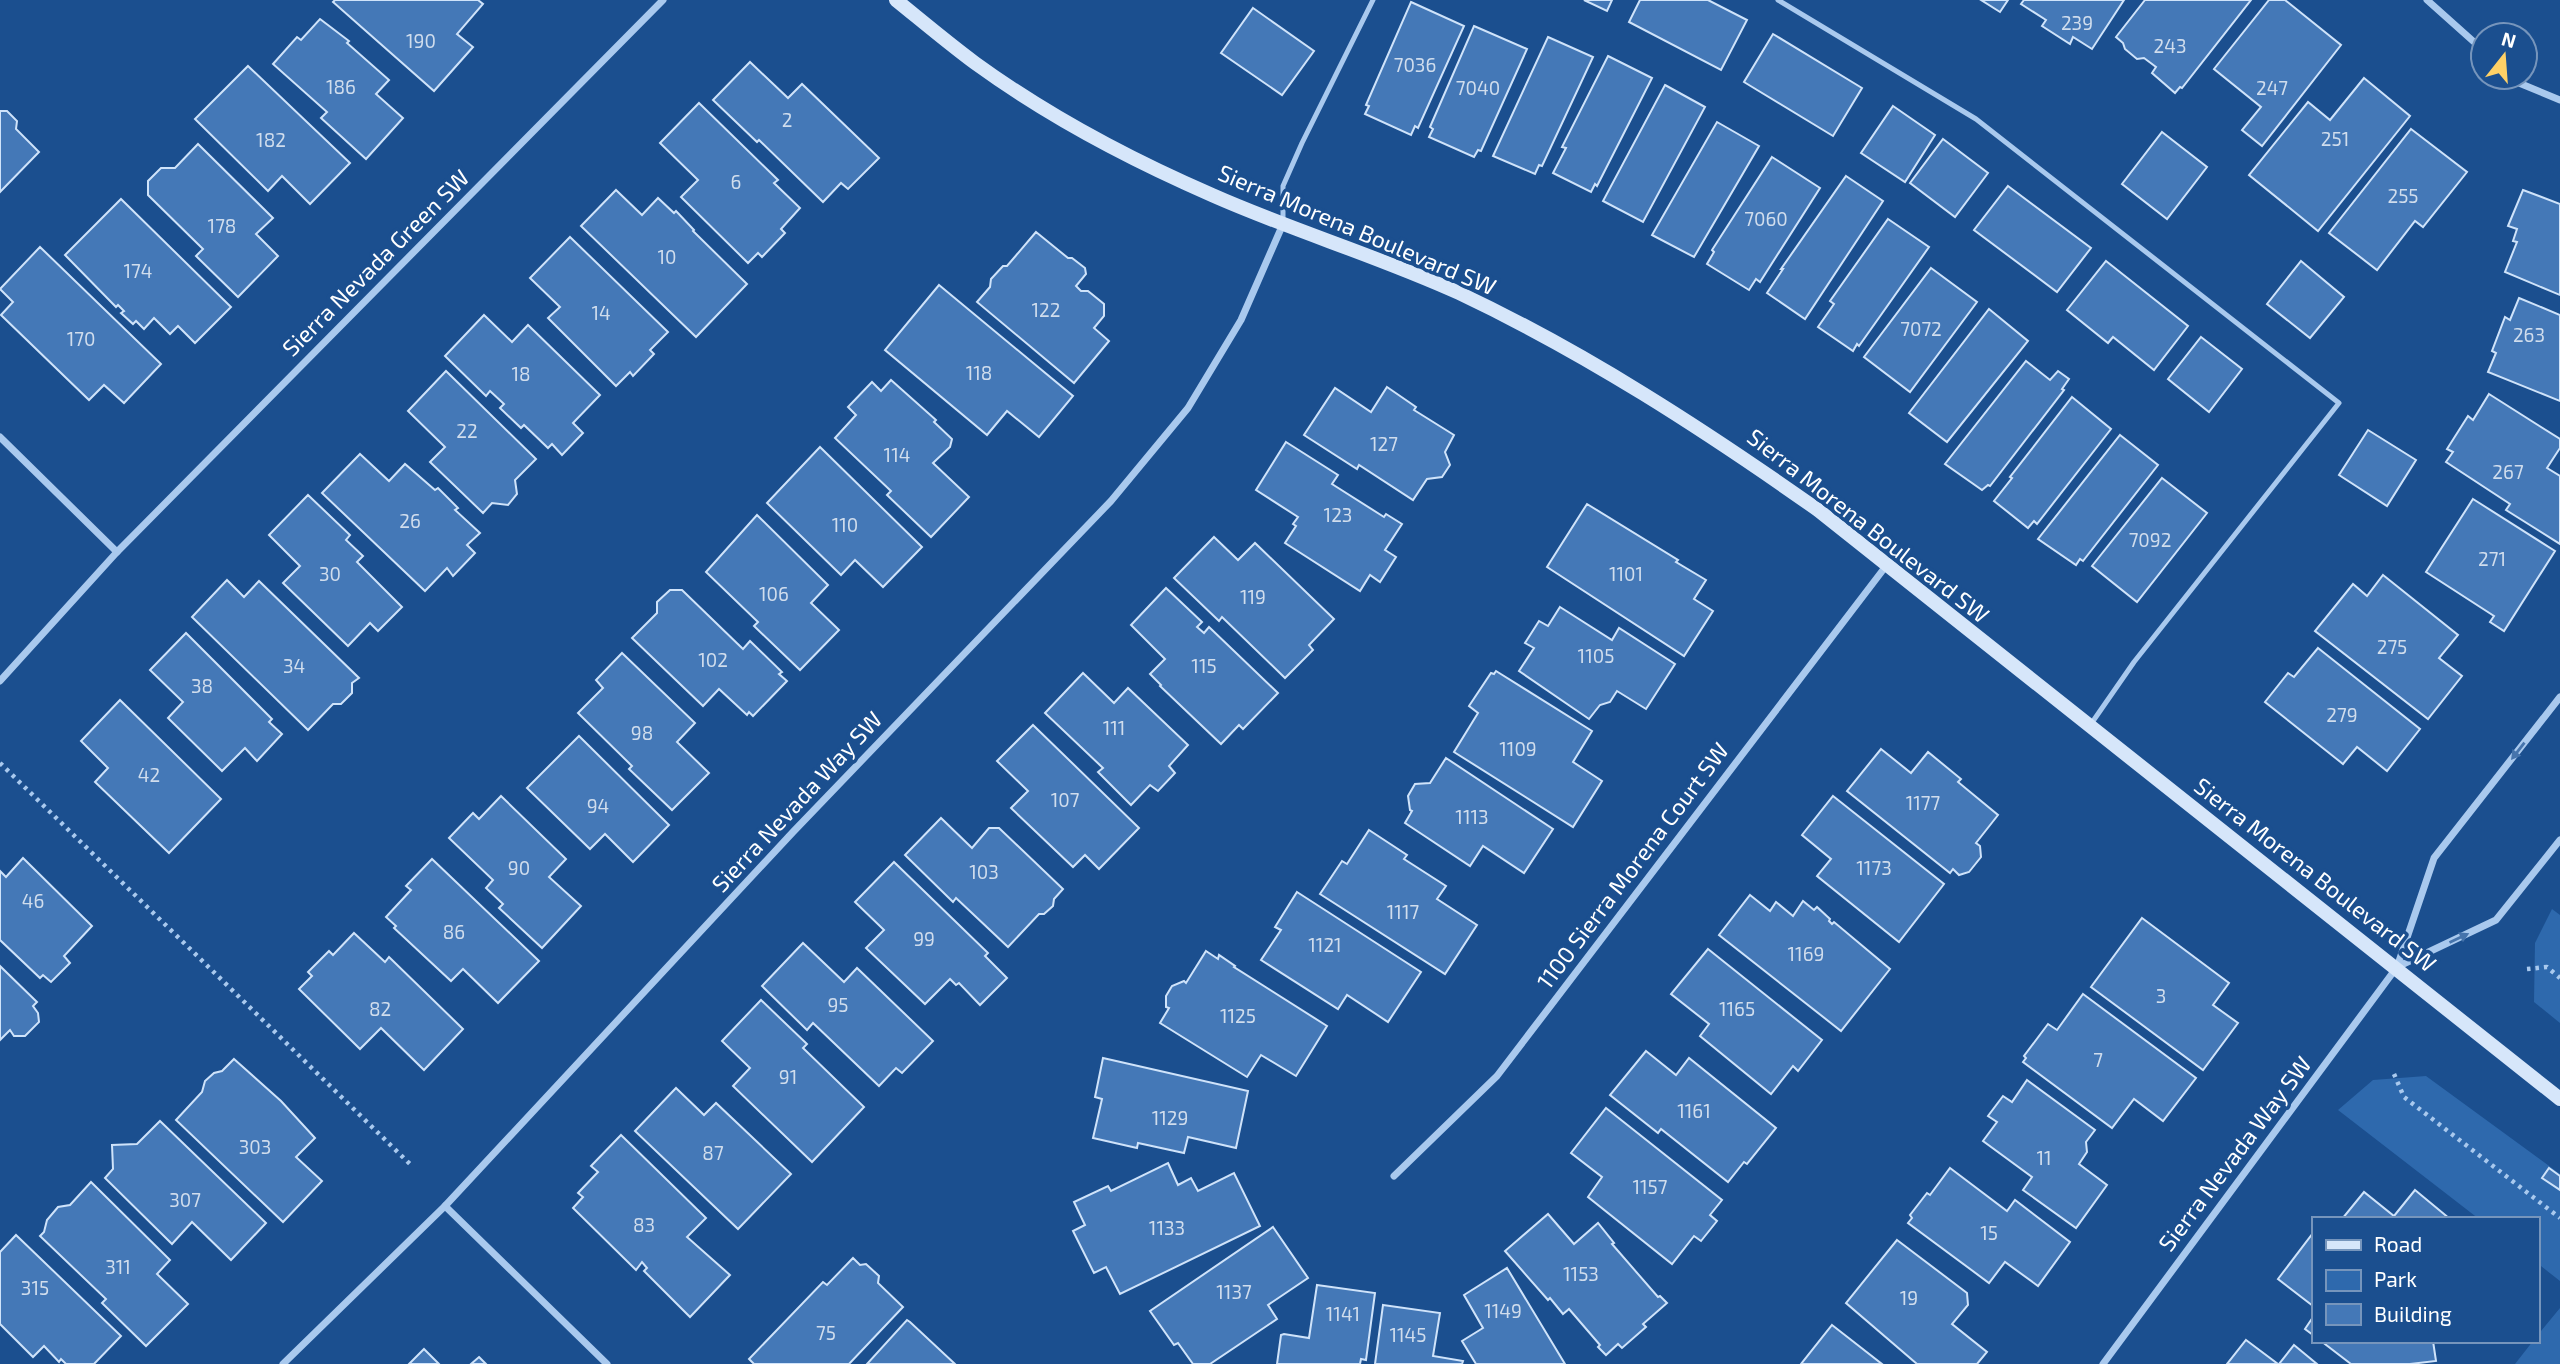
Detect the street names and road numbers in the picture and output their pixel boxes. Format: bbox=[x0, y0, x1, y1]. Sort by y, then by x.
street label: Sierra Morena Boulevard SW bbox=[1214, 158, 1501, 300]
street label: Sierra Nevada Green SW bbox=[276, 163, 475, 361]
street label: Sierra Morena Boulevard SW bbox=[1742, 422, 1995, 628]
street label: Sierra Nevada Way SW bbox=[705, 705, 887, 897]
street label: 1100 Sierra Morena Court SW bbox=[1530, 737, 1734, 994]
street label: Sierra Morena Boulevard SW bbox=[2189, 771, 2442, 977]
street label: Sierra Nevada Way SW bbox=[2152, 1050, 2317, 1256]

